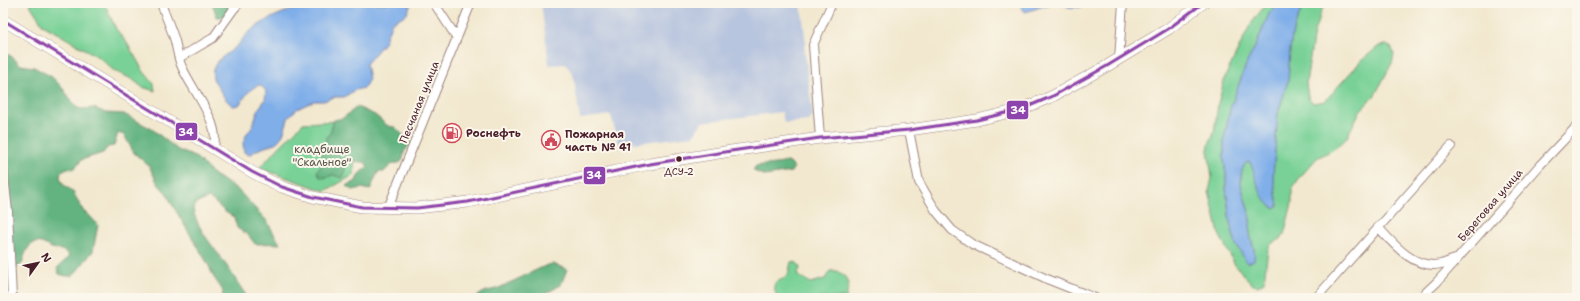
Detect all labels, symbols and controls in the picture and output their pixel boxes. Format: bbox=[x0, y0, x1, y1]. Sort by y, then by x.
street label: Песчаная улица bbox=[396, 59, 443, 146]
line badge: 34 bbox=[1006, 100, 1029, 120]
text: 34 bbox=[1010, 103, 1026, 118]
line badge: 34 bbox=[175, 122, 198, 141]
fuel station icon: Роснефть bbox=[441, 122, 463, 144]
text: 34 bbox=[178, 125, 194, 140]
place label: Роснефть bbox=[466, 126, 521, 141]
place label: Пожарная часть № 41 bbox=[565, 127, 631, 155]
public building icon: Пожарная часть № 41 bbox=[540, 129, 562, 151]
park label: кладбище "Скальное" bbox=[293, 142, 352, 170]
marker: ДСУ-2 bbox=[674, 154, 684, 164]
place label: ДСУ-2 bbox=[664, 165, 694, 178]
street label: Береговая улица bbox=[1454, 165, 1526, 245]
line badge: 34 bbox=[583, 166, 606, 185]
text: 34 bbox=[586, 168, 602, 183]
north arrow bbox=[18, 243, 58, 283]
text: N bbox=[37, 250, 55, 266]

